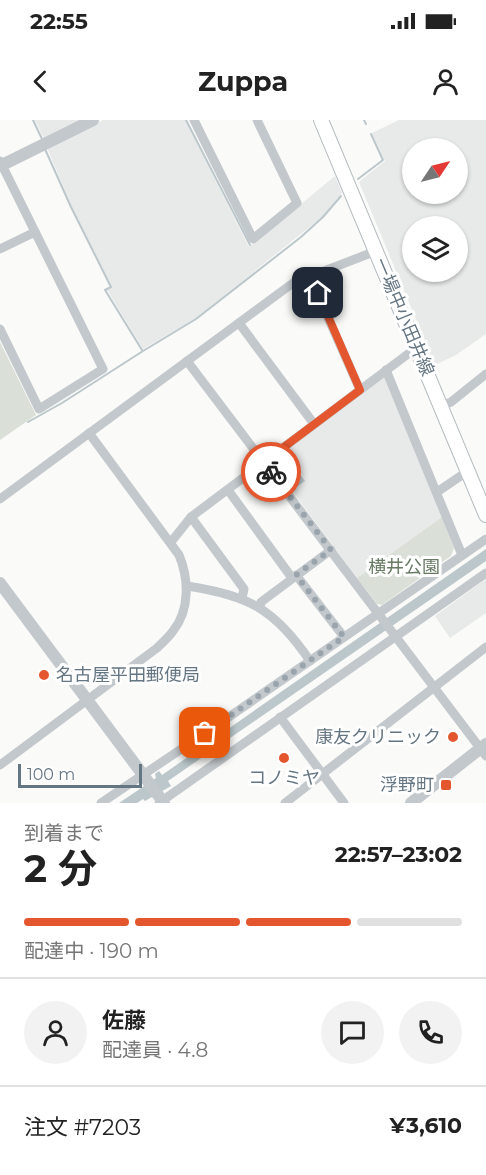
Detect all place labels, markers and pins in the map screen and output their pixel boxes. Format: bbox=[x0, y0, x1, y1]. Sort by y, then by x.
pin bbox=[292, 267, 343, 318]
place label: 名古屋平田郵便局 bbox=[56, 664, 200, 686]
marker: 名古屋平田郵便局 bbox=[37, 668, 51, 682]
pin bbox=[179, 707, 230, 758]
place label: 康友クリニック bbox=[315, 726, 441, 748]
marker: 康友クリニック bbox=[446, 730, 460, 744]
marker: コノミヤ bbox=[277, 751, 291, 765]
place label: コノミヤ bbox=[248, 767, 320, 789]
place label: 浮野町 bbox=[380, 774, 434, 796]
marker: 浮野町 bbox=[439, 778, 453, 792]

